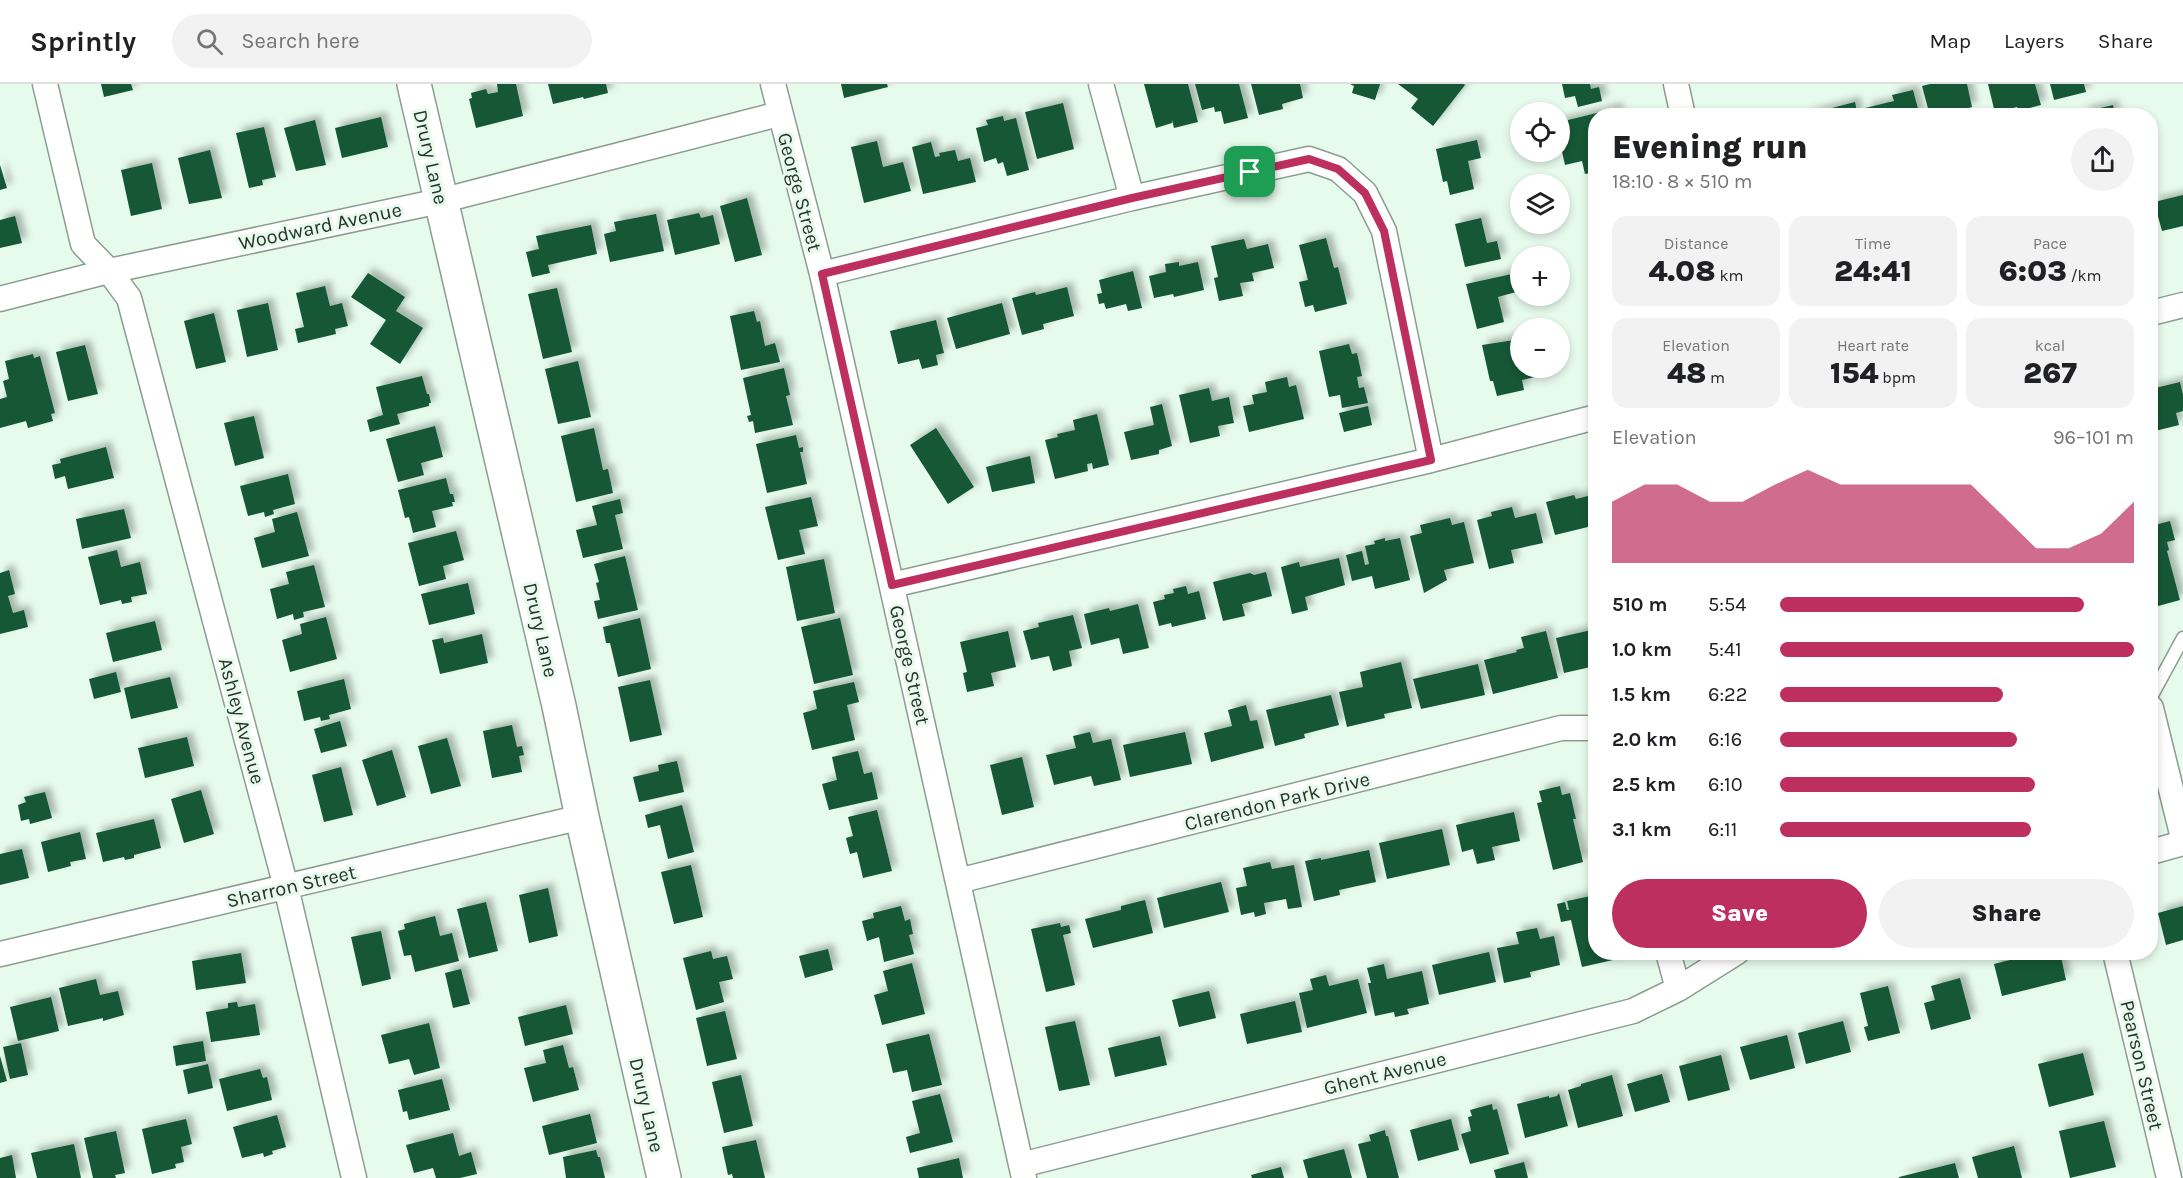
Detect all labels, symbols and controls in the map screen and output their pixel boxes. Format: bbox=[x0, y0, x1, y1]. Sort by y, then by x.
search box bbox=[172, 14, 592, 68]
text: Sprintly bbox=[30, 25, 136, 58]
icon: search bbox=[193, 25, 226, 58]
text: Search here bbox=[241, 28, 360, 54]
text: Map bbox=[1929, 29, 1971, 53]
text: Layers bbox=[2004, 29, 2065, 53]
text: Share bbox=[2098, 29, 2153, 53]
map controls bbox=[1510, 102, 1570, 378]
button: locate bbox=[1510, 102, 1570, 162]
street label: Drury Lane bbox=[408, 107, 453, 207]
text: Evening run bbox=[1612, 128, 1808, 166]
button: share bbox=[2071, 128, 2134, 191]
street label: George Street bbox=[773, 130, 827, 255]
pin bbox=[1224, 146, 1275, 197]
icon: arrive bbox=[1233, 155, 1266, 188]
text: 18:10 · 8 × 510 m bbox=[1612, 170, 1753, 193]
button: layers bbox=[1510, 174, 1570, 234]
street label: Woodward Avenue bbox=[236, 198, 404, 255]
text: Distance bbox=[1664, 234, 1728, 253]
text: Time bbox=[1855, 234, 1891, 253]
text: Pace bbox=[2033, 234, 2067, 253]
button: + bbox=[1510, 246, 1570, 306]
text: 4.08 bbox=[1648, 253, 1716, 289]
text: 24:41 bbox=[1834, 253, 1912, 289]
text: 6:03 bbox=[1998, 253, 2067, 289]
text: km bbox=[1716, 266, 1744, 285]
text: /km bbox=[2067, 266, 2102, 285]
button: − bbox=[1510, 318, 1570, 378]
text: Elevation bbox=[1662, 336, 1730, 355]
text: Heart rate bbox=[1837, 336, 1909, 355]
text: kcal bbox=[2035, 336, 2065, 355]
text: 48 bbox=[1667, 355, 1706, 391]
text: 154 bbox=[1830, 355, 1878, 391]
text: 267 bbox=[2023, 355, 2077, 391]
text: m bbox=[1706, 368, 1725, 387]
text: bpm bbox=[1878, 368, 1916, 387]
text: Elevation bbox=[1612, 426, 1697, 449]
text: 96–101 m bbox=[2053, 426, 2134, 449]
street label: Drury Lane bbox=[518, 580, 563, 680]
text: 510 m bbox=[1612, 593, 1667, 616]
text: 5:54 bbox=[1708, 593, 1746, 616]
street label: George Street bbox=[885, 603, 935, 728]
text: 1.0 km bbox=[1612, 638, 1672, 661]
text: 5:41 bbox=[1708, 638, 1742, 661]
street label: Ashley Avenue bbox=[214, 655, 269, 787]
text: 1.5 km bbox=[1612, 683, 1671, 706]
text: 6:22 bbox=[1708, 683, 1747, 706]
text: 2.0 km bbox=[1612, 728, 1677, 751]
text: 6:16 bbox=[1708, 728, 1742, 751]
street label: Clarendon Park Drive bbox=[1182, 767, 1372, 836]
text: 2.5 km bbox=[1612, 773, 1676, 796]
text: 6:10 bbox=[1708, 773, 1743, 796]
text: 3.1 km bbox=[1612, 818, 1672, 841]
text: 6:11 bbox=[1708, 818, 1737, 841]
street label: Sharron Street bbox=[224, 860, 359, 913]
button: Save bbox=[1612, 879, 1867, 948]
button: Share bbox=[1879, 879, 2134, 948]
street label: Pearson Street bbox=[2115, 998, 2168, 1133]
street label: Ghent Avenue bbox=[1322, 1047, 1449, 1100]
street label: Drury Lane bbox=[624, 1055, 669, 1155]

